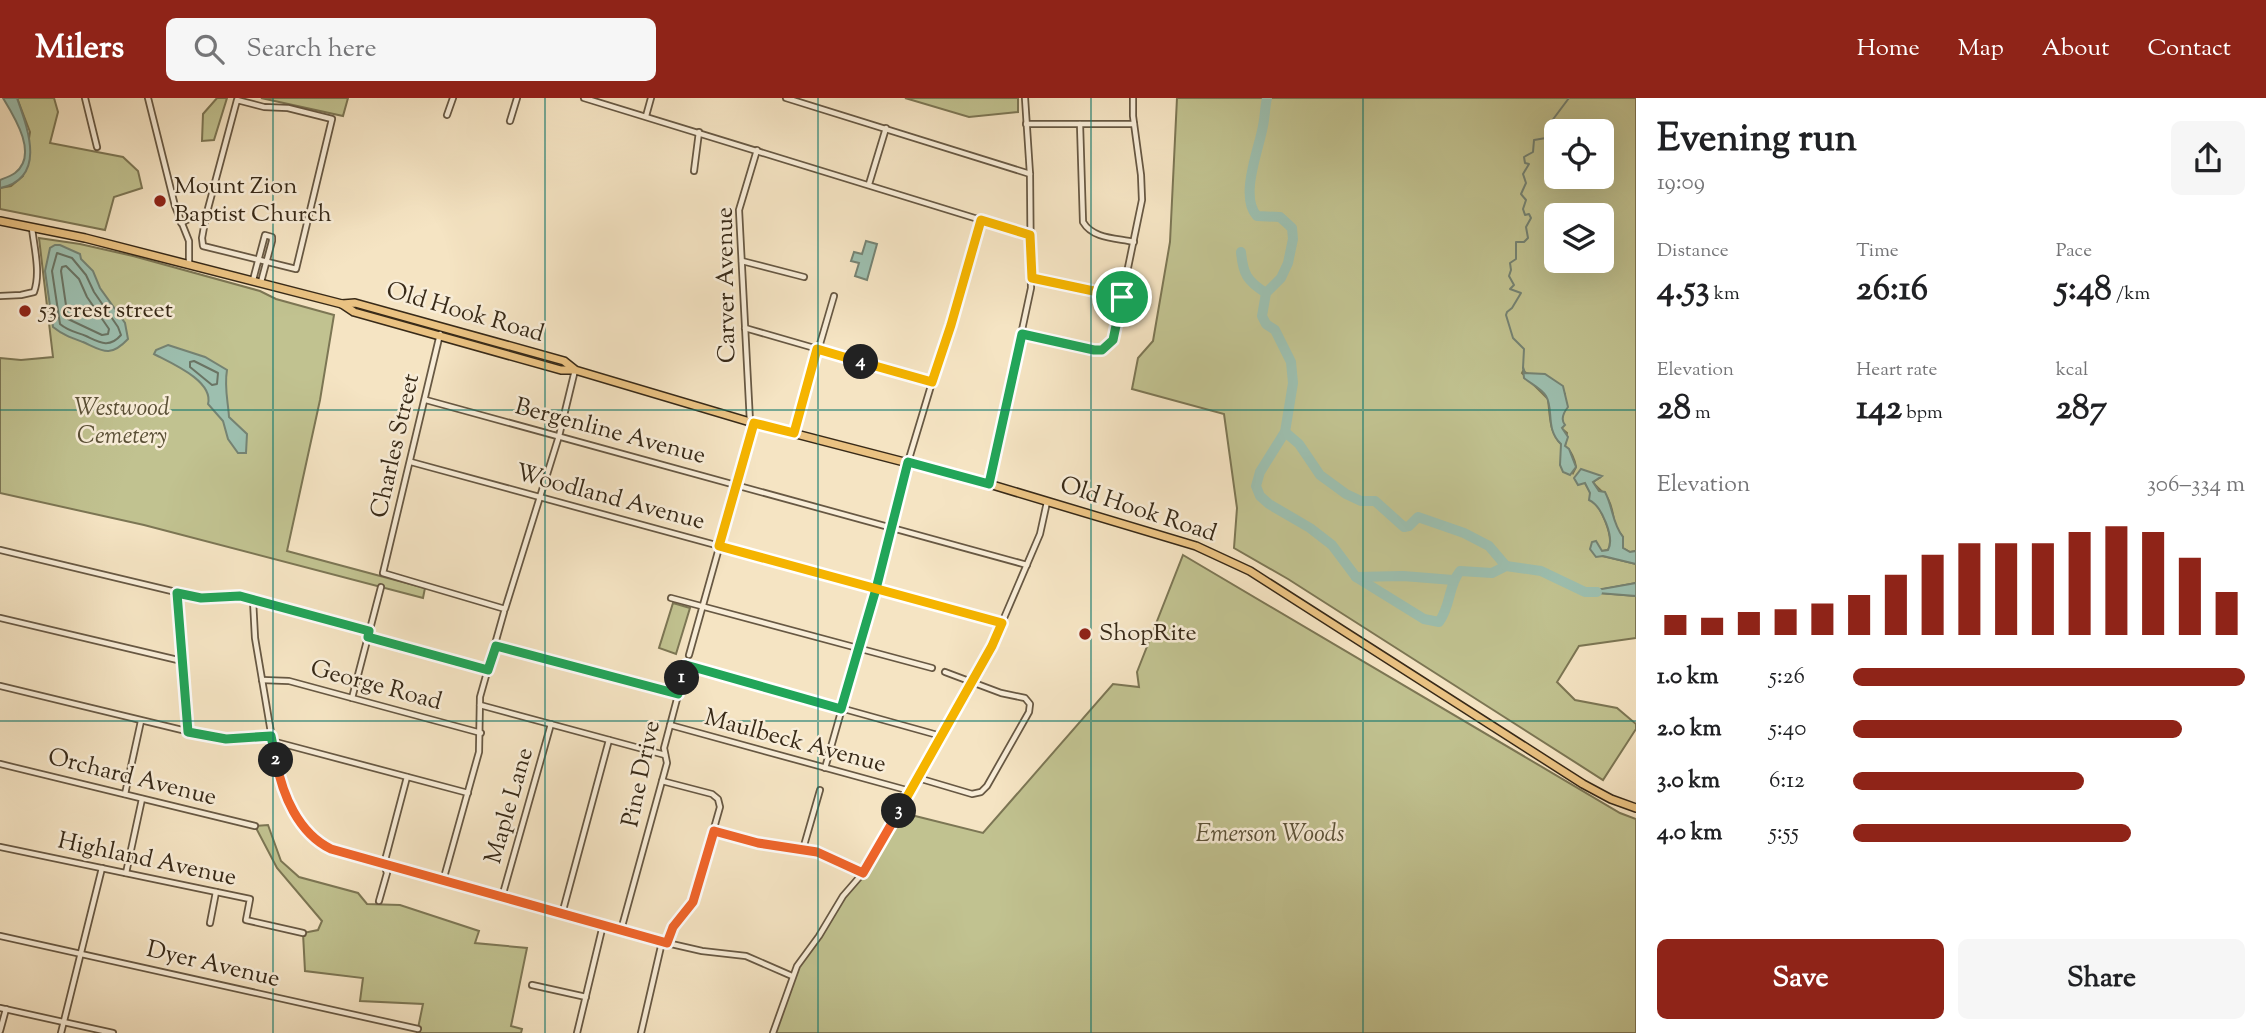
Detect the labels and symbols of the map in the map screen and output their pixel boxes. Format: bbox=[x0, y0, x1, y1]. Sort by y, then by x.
place label: Mount Zion Baptist Church bbox=[174, 170, 332, 232]
marker: Mount Zion Baptist Church bbox=[152, 193, 168, 209]
street label: Carver Avenue bbox=[709, 207, 745, 363]
pin bbox=[1092, 267, 1152, 327]
street label: Old Hook Road bbox=[382, 274, 548, 352]
place label: 53 crest street bbox=[37, 294, 173, 328]
marker: 53 crest street bbox=[17, 303, 33, 319]
pin: 4 bbox=[844, 344, 878, 380]
street label: Charles Street bbox=[363, 370, 429, 522]
street label: Bergenline Avenue bbox=[511, 390, 709, 474]
park label: Westwood Cemetery bbox=[74, 392, 170, 454]
street label: Woodland Avenue bbox=[512, 456, 708, 540]
street label: Old Hook Road bbox=[1055, 469, 1221, 551]
place label: ShopRite bbox=[1099, 617, 1197, 651]
marker: ShopRite bbox=[1077, 626, 1093, 642]
street label: George Road bbox=[306, 652, 446, 720]
pin: 1 bbox=[664, 660, 700, 696]
street label: Maulbeck Avenue bbox=[700, 701, 890, 783]
street label: Pine Drive bbox=[614, 718, 670, 830]
street label: Orchard Avenue bbox=[44, 741, 220, 815]
pin: 2 bbox=[258, 742, 294, 778]
street label: Maple Lane bbox=[477, 744, 543, 868]
pin: 3 bbox=[881, 794, 916, 828]
park label: Emerson Woods bbox=[1195, 818, 1345, 852]
street label: Highland Avenue bbox=[54, 824, 240, 896]
street label: Dyer Avenue bbox=[143, 933, 283, 997]

